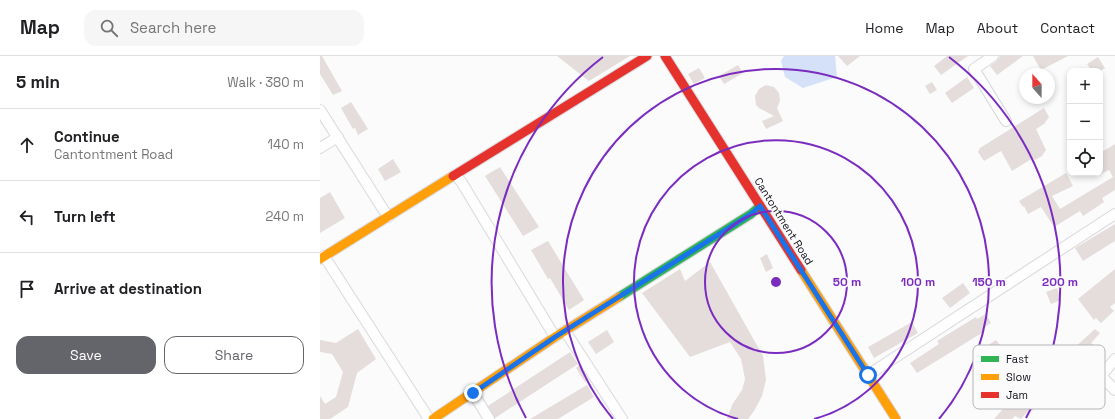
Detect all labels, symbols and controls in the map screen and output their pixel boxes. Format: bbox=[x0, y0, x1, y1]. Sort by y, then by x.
search box bbox=[84, 10, 364, 46]
text: Map bbox=[20, 15, 60, 40]
icon: search bbox=[98, 17, 120, 39]
text: Search here bbox=[130, 18, 216, 37]
text: Home bbox=[865, 19, 903, 37]
text: Map bbox=[925, 19, 955, 37]
text: About bbox=[977, 19, 1018, 37]
text: Contact bbox=[1040, 19, 1095, 37]
north arrow bbox=[1019, 68, 1055, 104]
map controls bbox=[1067, 68, 1103, 176]
button: + bbox=[1067, 68, 1103, 104]
text: 5 min bbox=[16, 71, 60, 93]
text: Walk · 380 m bbox=[227, 74, 304, 91]
button: − bbox=[1067, 104, 1103, 140]
text: Continue bbox=[54, 127, 120, 146]
icon: ahead bbox=[16, 134, 38, 156]
text: 140 m bbox=[268, 136, 304, 153]
button: locate bbox=[1067, 140, 1103, 176]
text: Cantontment Road bbox=[54, 146, 173, 163]
street label: Cantontment Road bbox=[751, 175, 817, 267]
icon: left bbox=[16, 206, 38, 228]
text: Turn left bbox=[54, 207, 116, 226]
text: 240 m bbox=[266, 208, 304, 225]
text: 50 m bbox=[833, 274, 861, 290]
text: 100 m bbox=[901, 274, 935, 290]
text: 150 m bbox=[972, 274, 1006, 290]
text: 200 m bbox=[1042, 274, 1078, 290]
centre of rings bbox=[769, 275, 783, 289]
icon: arrive bbox=[16, 278, 38, 300]
text: Arrive at destination bbox=[54, 279, 202, 298]
button: Save bbox=[16, 336, 156, 374]
button: Share bbox=[164, 336, 304, 374]
legend bbox=[973, 345, 1105, 409]
text: Fast bbox=[1006, 352, 1029, 366]
route start bbox=[859, 366, 877, 384]
text: Slow bbox=[1006, 370, 1031, 384]
route end bbox=[464, 384, 482, 402]
text: Jam bbox=[1006, 388, 1028, 402]

